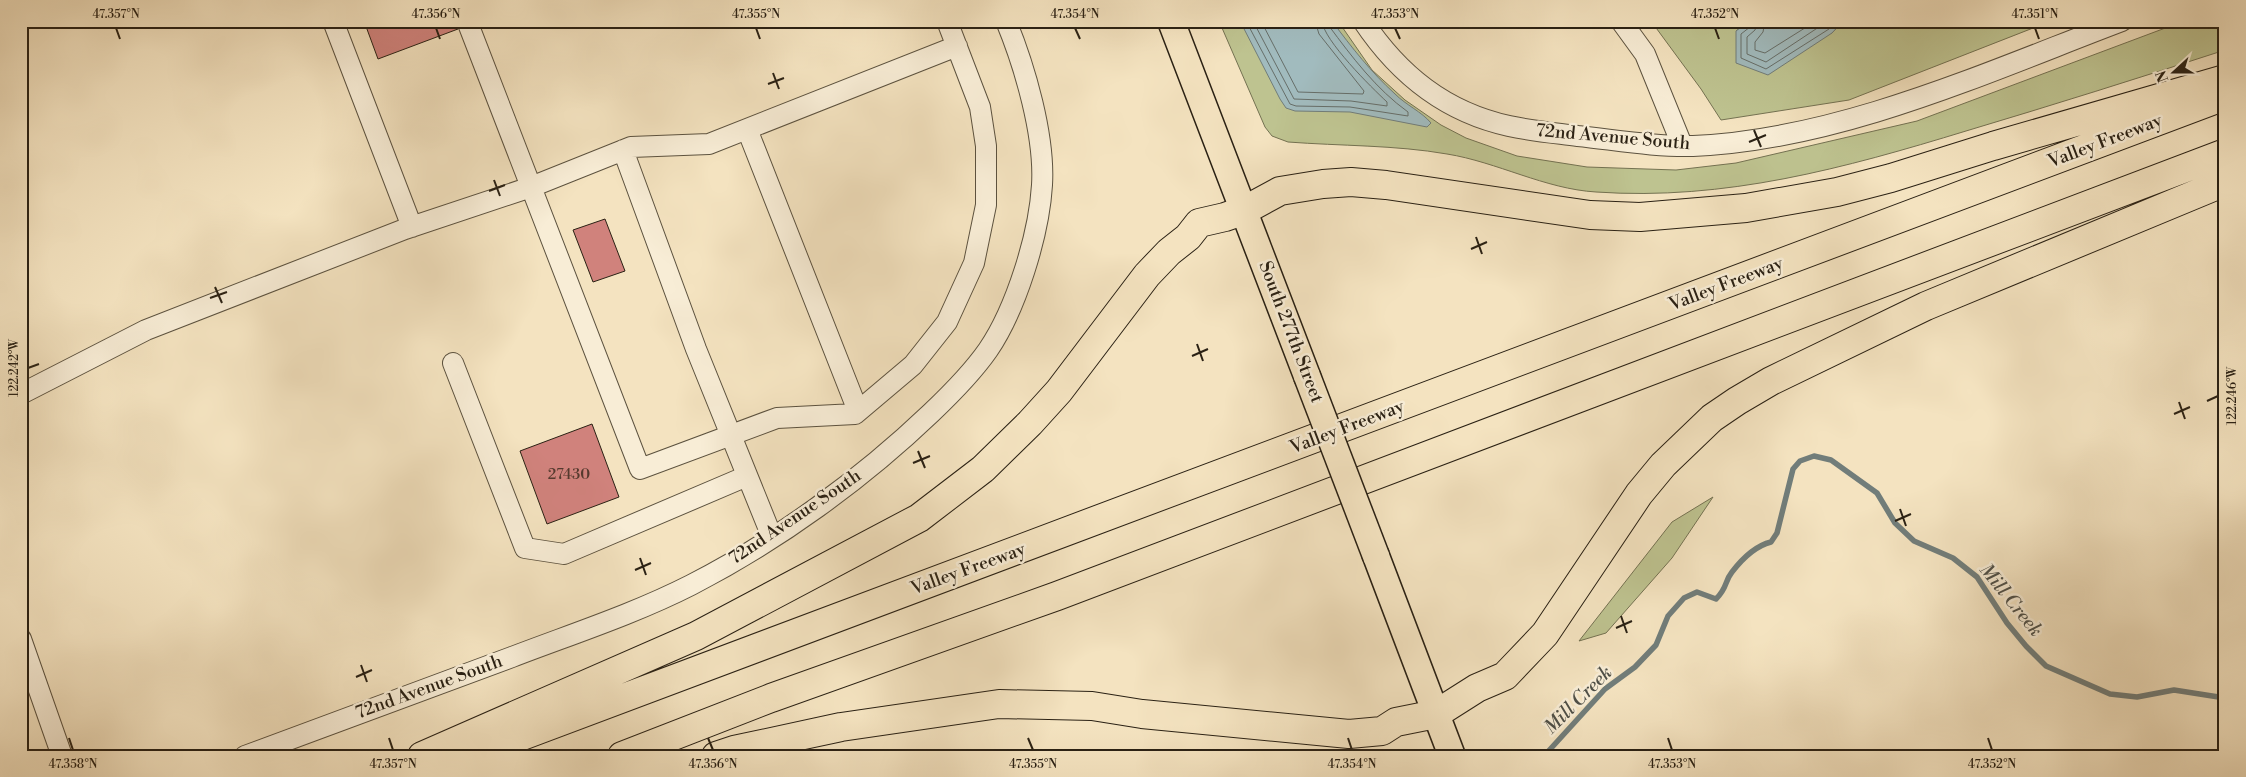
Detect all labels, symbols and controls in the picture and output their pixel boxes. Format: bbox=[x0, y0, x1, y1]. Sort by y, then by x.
text: 47.357°N bbox=[92, 7, 140, 22]
text: 47.356°N bbox=[412, 7, 461, 22]
text: 47.355°N bbox=[732, 7, 780, 22]
text: 47.354°N bbox=[1051, 7, 1100, 22]
text: 47.353°N bbox=[1371, 7, 1419, 22]
text: 47.352°N bbox=[1691, 7, 1739, 22]
text: 47.351°N bbox=[2012, 7, 2058, 22]
north arrow bbox=[2148, 48, 2198, 98]
text: N bbox=[2152, 68, 2173, 85]
street label: Valley Freeway bbox=[2044, 109, 2165, 174]
street label: 72nd Avenue South bbox=[1535, 119, 1691, 155]
street label: Valley Freeway bbox=[1665, 252, 1786, 317]
street label: South 277th Street bbox=[1253, 258, 1329, 407]
text: 122.242°W bbox=[7, 338, 22, 397]
text: 122.246°W bbox=[2225, 366, 2240, 425]
street label: Valley Freeway bbox=[1286, 395, 1407, 460]
street label: 72nd Avenue South bbox=[724, 464, 866, 570]
house number: 27430 bbox=[548, 465, 590, 484]
street label: Valley Freeway bbox=[907, 538, 1029, 601]
water label: Mill Creek bbox=[1974, 559, 2048, 642]
street label: 72nd Avenue South bbox=[352, 650, 506, 724]
water label: Mill Creek bbox=[1539, 661, 1617, 739]
text: 47.358°N bbox=[49, 757, 98, 772]
text: 47.357°N bbox=[369, 757, 417, 772]
text: 47.356°N bbox=[689, 757, 738, 772]
text: 47.355°N bbox=[1009, 757, 1057, 772]
text: 47.354°N bbox=[1328, 757, 1377, 772]
text: 47.353°N bbox=[1648, 757, 1696, 772]
text: 47.352°N bbox=[1968, 757, 2016, 772]

